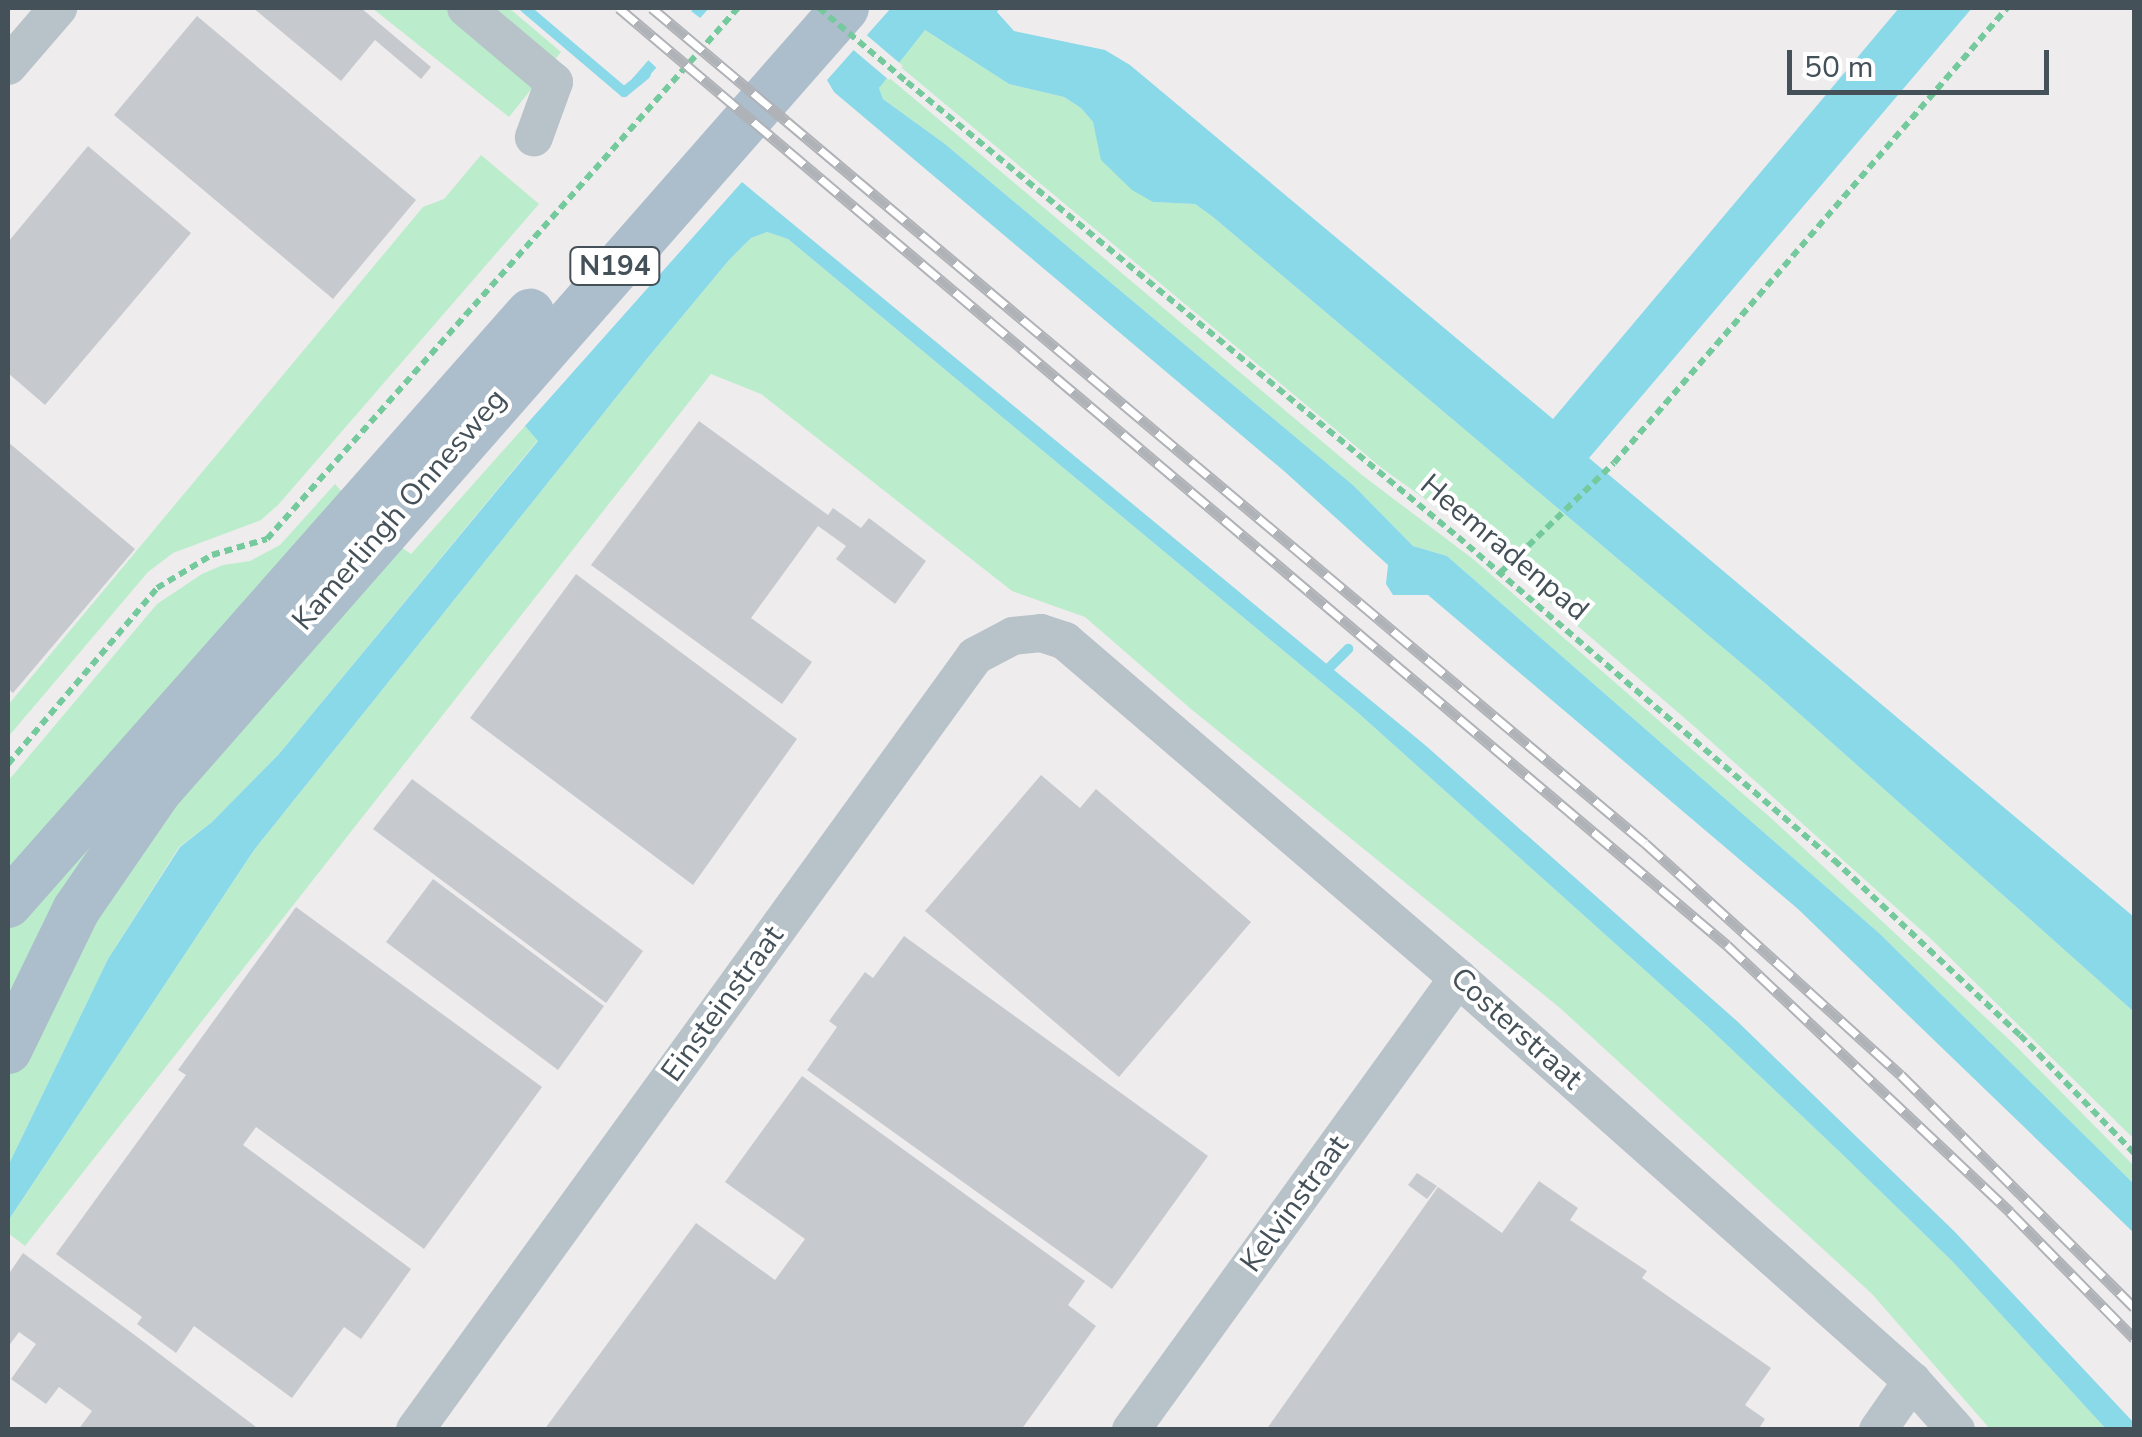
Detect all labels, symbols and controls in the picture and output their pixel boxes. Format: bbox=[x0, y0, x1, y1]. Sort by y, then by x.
scale bar bbox=[1792, 30, 2054, 92]
text: 50 m bbox=[1804, 47, 1873, 88]
road number: N194 bbox=[568, 243, 662, 289]
street label: Kamerlingh Onnesweg bbox=[285, 382, 515, 638]
street label: Heemradenpad bbox=[1413, 467, 1595, 629]
street label: Einsteinstraat bbox=[654, 919, 792, 1089]
street label: Costerstraat bbox=[1443, 961, 1589, 1097]
street label: Kelvinstraat bbox=[1233, 1129, 1357, 1279]

